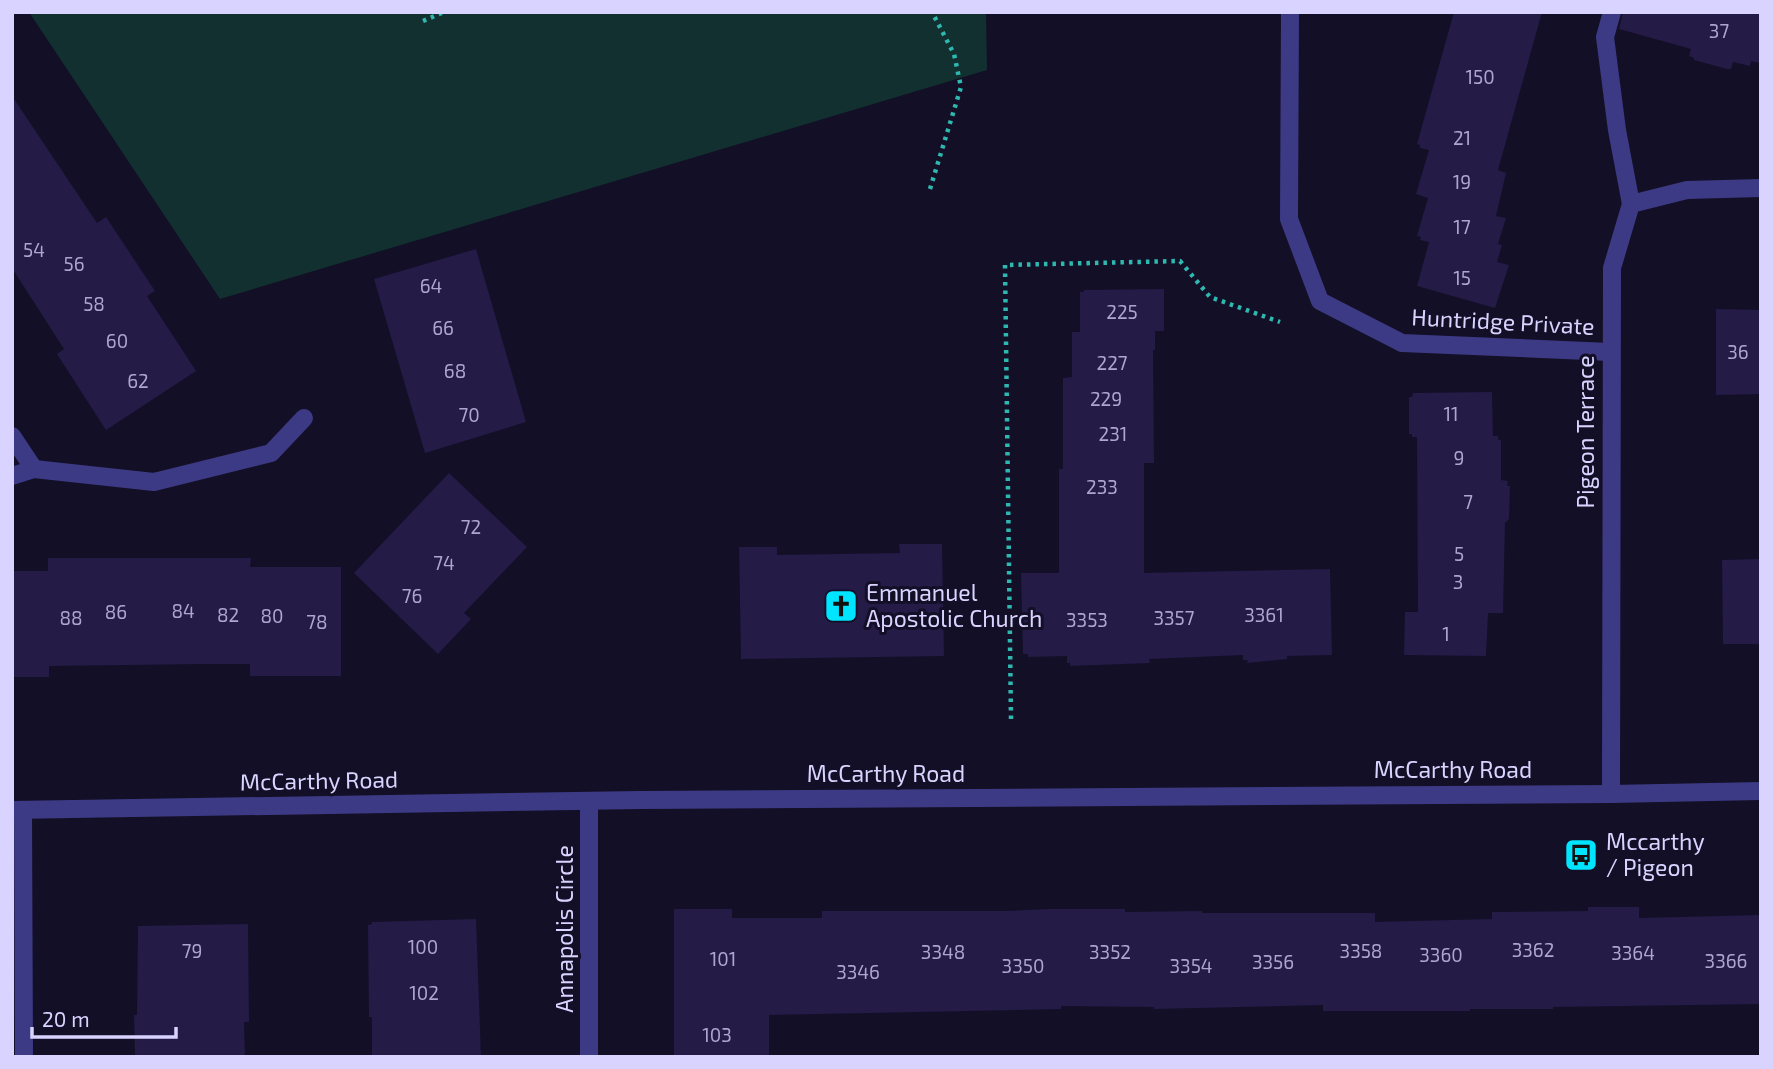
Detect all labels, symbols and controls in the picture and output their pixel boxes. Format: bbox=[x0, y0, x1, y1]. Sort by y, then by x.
house number: 37 bbox=[1709, 19, 1729, 42]
house number: 150 bbox=[1465, 65, 1495, 88]
house number: 21 bbox=[1453, 126, 1471, 149]
house number: 19 bbox=[1453, 170, 1471, 193]
house number: 17 bbox=[1453, 215, 1471, 238]
house number: 54 bbox=[23, 238, 45, 261]
house number: 56 bbox=[63, 252, 85, 275]
house number: 15 bbox=[1453, 266, 1471, 289]
house number: 64 bbox=[420, 274, 442, 297]
house number: 58 bbox=[83, 292, 105, 315]
house number: 225 bbox=[1106, 300, 1138, 323]
street label: Huntridge Private bbox=[1411, 302, 1595, 340]
house number: 66 bbox=[432, 316, 454, 339]
house number: 60 bbox=[106, 329, 128, 352]
house number: 36 bbox=[1727, 340, 1749, 363]
house number: 227 bbox=[1096, 351, 1128, 374]
street label: Pigeon Terrace bbox=[1571, 355, 1599, 509]
house number: 68 bbox=[444, 359, 466, 382]
house number: 62 bbox=[127, 369, 149, 392]
house number: 229 bbox=[1090, 387, 1122, 410]
house number: 11 bbox=[1443, 402, 1459, 425]
house number: 70 bbox=[458, 403, 480, 426]
house number: 231 bbox=[1099, 422, 1127, 445]
house number: 9 bbox=[1454, 446, 1464, 469]
house number: 233 bbox=[1086, 475, 1118, 498]
house number: 7 bbox=[1463, 490, 1473, 513]
house number: 72 bbox=[461, 515, 481, 538]
house number: 5 bbox=[1454, 542, 1464, 565]
house number: 74 bbox=[433, 551, 455, 574]
house number: 3 bbox=[1453, 570, 1463, 593]
place label: Emmanuel Apostolic Church bbox=[866, 578, 1042, 632]
house number: 76 bbox=[402, 584, 422, 607]
church icon: Emmanuel Apostolic Church bbox=[822, 587, 860, 625]
house number: 84 bbox=[171, 599, 195, 622]
house number: 86 bbox=[105, 600, 127, 623]
house number: 82 bbox=[217, 603, 239, 626]
house number: 3361 bbox=[1244, 603, 1284, 626]
house number: 80 bbox=[261, 604, 284, 627]
house number: 88 bbox=[59, 606, 83, 629]
house number: 3357 bbox=[1153, 606, 1195, 629]
house number: 3353 bbox=[1066, 608, 1108, 631]
house number: 78 bbox=[306, 610, 328, 633]
house number: 1 bbox=[1442, 622, 1450, 645]
street label: McCarthy Road bbox=[1374, 755, 1532, 783]
street label: McCarthy Road bbox=[807, 759, 965, 787]
street label: McCarthy Road bbox=[240, 765, 398, 795]
place label: Mccarthy / Pigeon bbox=[1606, 827, 1705, 881]
bus stop icon: Mccarthy / Pigeon bbox=[1562, 836, 1600, 874]
street label: Annapolis Circle bbox=[550, 845, 578, 1013]
house number: 100 bbox=[408, 935, 438, 958]
house number: 3362 bbox=[1512, 938, 1554, 961]
house number: 79 bbox=[182, 939, 202, 962]
house number: 3358 bbox=[1340, 939, 1382, 962]
house number: 3348 bbox=[921, 940, 965, 963]
house number: 3352 bbox=[1089, 940, 1131, 963]
house number: 3364 bbox=[1611, 941, 1655, 964]
house number: 3360 bbox=[1419, 943, 1463, 966]
house number: 101 bbox=[710, 947, 736, 970]
house number: 3366 bbox=[1705, 949, 1747, 972]
house number: 3356 bbox=[1252, 950, 1294, 973]
house number: 3350 bbox=[1002, 954, 1044, 977]
house number: 3354 bbox=[1170, 954, 1213, 977]
house number: 3346 bbox=[836, 960, 880, 983]
house number: 102 bbox=[409, 981, 439, 1004]
scale bar bbox=[32, 996, 175, 1040]
text: 20 m bbox=[42, 1006, 90, 1031]
house number: 103 bbox=[702, 1023, 732, 1046]

